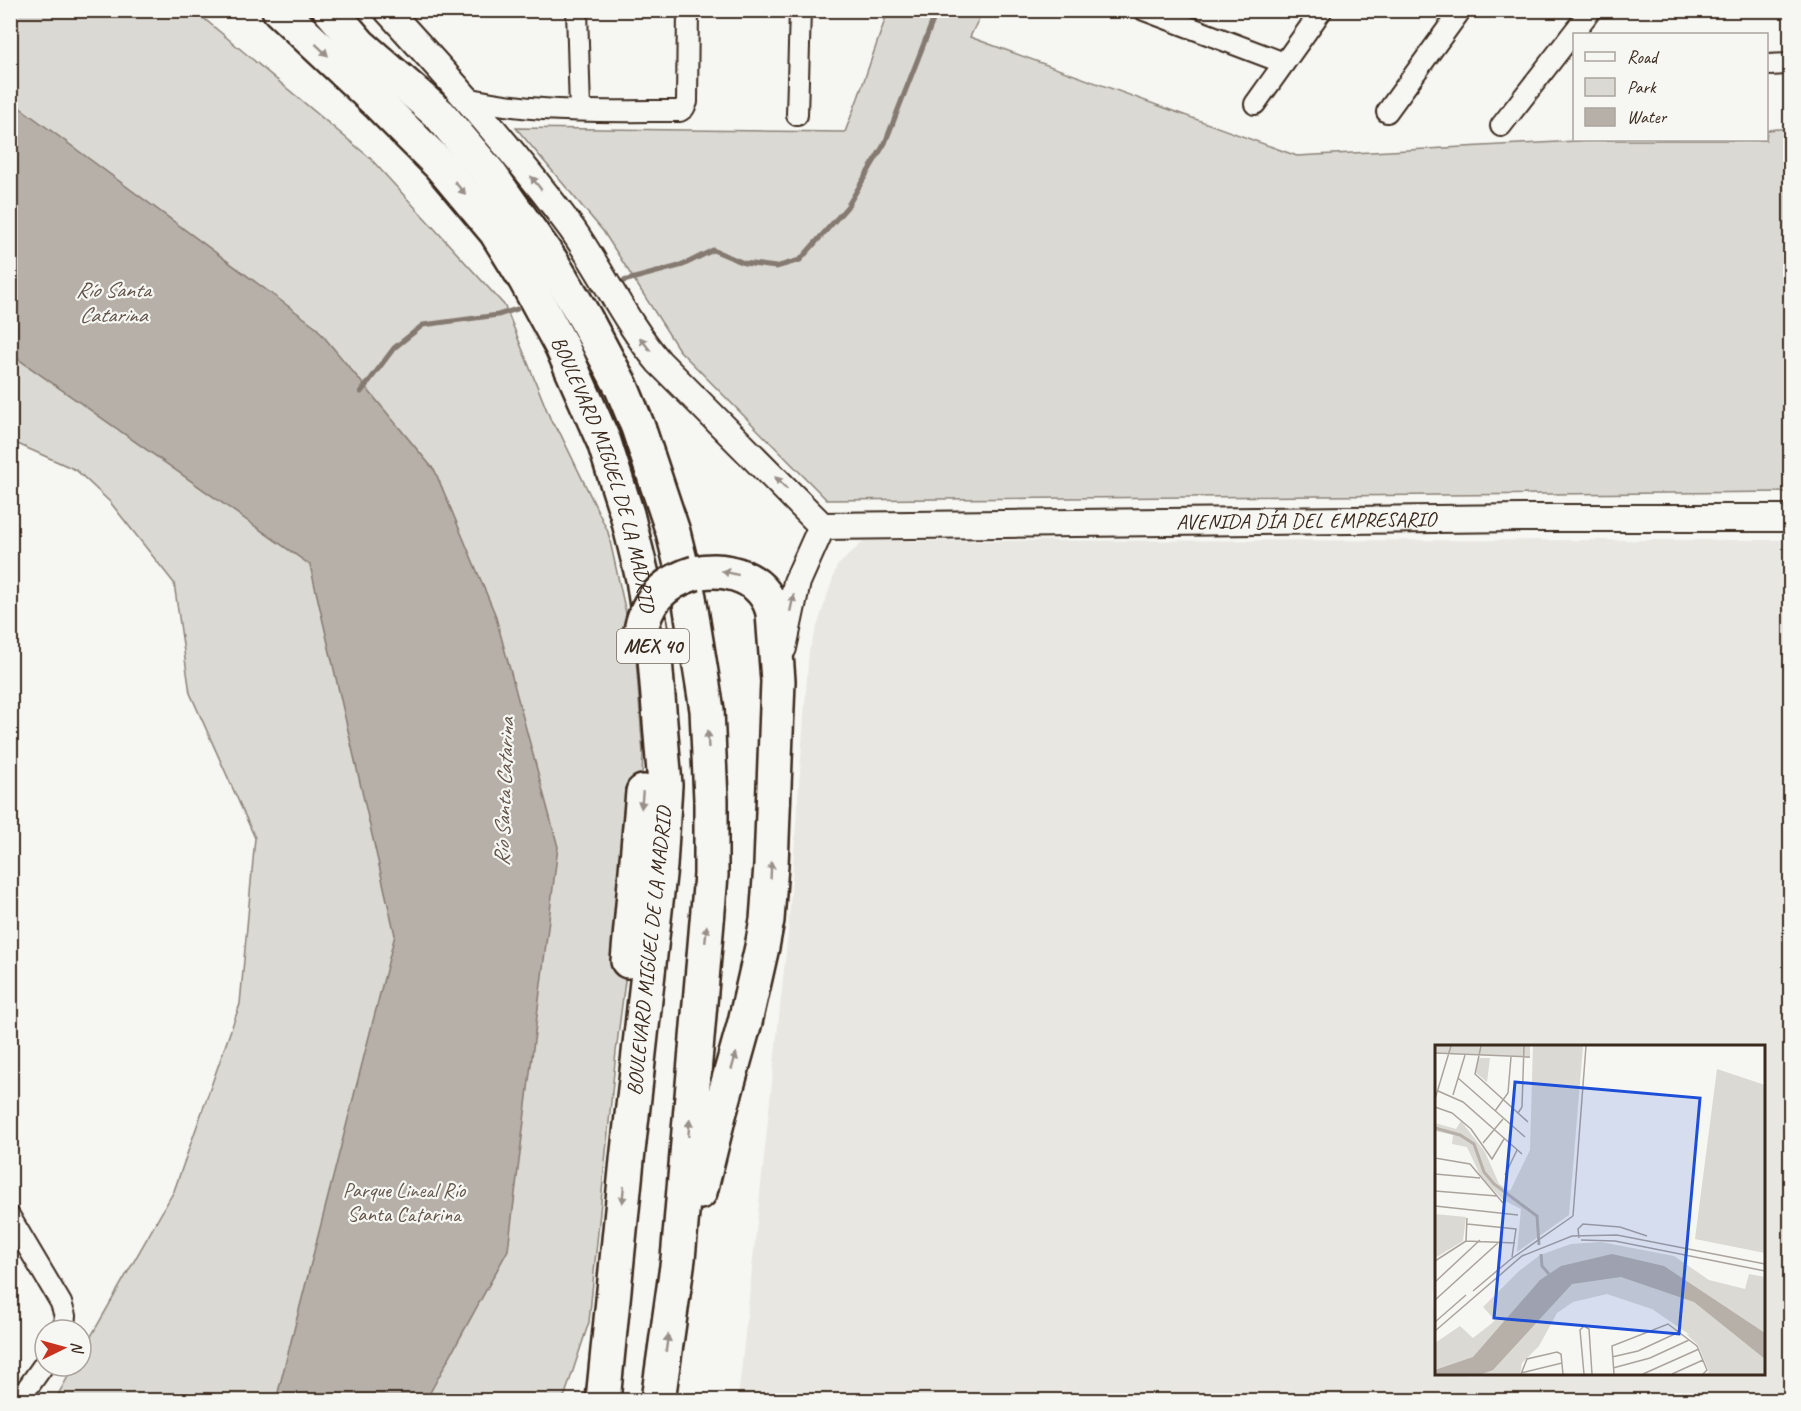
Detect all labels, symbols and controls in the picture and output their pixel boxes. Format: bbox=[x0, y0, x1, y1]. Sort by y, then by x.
legend bbox=[1573, 33, 1768, 141]
one-way arrow bbox=[314, 43, 328, 57]
text: Road bbox=[1627, 46, 1660, 68]
text: Park bbox=[1627, 76, 1657, 98]
text: Water bbox=[1627, 106, 1668, 128]
one-way arrow bbox=[531, 175, 543, 190]
one-way arrow bbox=[453, 180, 466, 195]
water label: Río Santa Catarina bbox=[76, 276, 153, 329]
street label: BOULEVARD MIGUEL DE LA MADRID bbox=[545, 331, 661, 616]
one-way arrow bbox=[639, 337, 651, 352]
one-way arrow bbox=[774, 476, 788, 491]
street label: AVENIDA DÍA DEL EMPRESARIO bbox=[1176, 506, 1438, 535]
one-way arrow bbox=[721, 568, 739, 578]
one-way arrow bbox=[788, 594, 798, 612]
road number: MEX 40 bbox=[617, 629, 689, 663]
water label: Río Santa Catarina bbox=[487, 715, 521, 866]
one-way arrow bbox=[704, 729, 713, 748]
one-way arrow bbox=[638, 791, 647, 810]
street label: BOULEVARD MIGUEL DE LA MADRID bbox=[621, 803, 677, 1097]
one-way arrow bbox=[766, 861, 775, 880]
one-way arrow bbox=[701, 924, 711, 943]
inset map bbox=[1435, 1045, 1765, 1375]
one-way arrow bbox=[730, 1052, 739, 1070]
one-way arrow bbox=[685, 1118, 694, 1137]
park label: Parque Lineal Río Santa Catarina bbox=[343, 1177, 467, 1227]
one-way arrow bbox=[619, 1186, 628, 1205]
north arrow bbox=[33, 1318, 93, 1378]
one-way arrow bbox=[662, 1333, 671, 1352]
text: N bbox=[67, 1341, 88, 1356]

